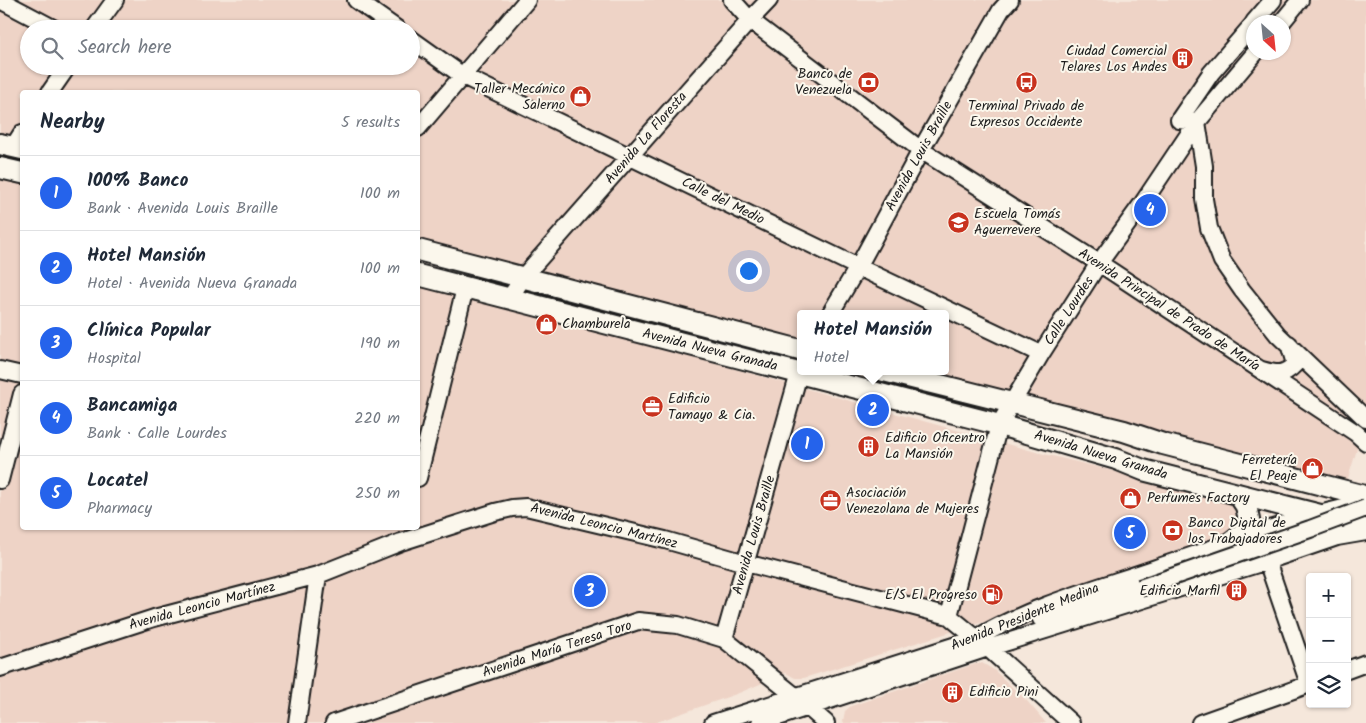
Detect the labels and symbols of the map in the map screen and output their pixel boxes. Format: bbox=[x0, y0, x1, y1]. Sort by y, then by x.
north arrow bbox=[1246, 15, 1291, 60]
place label: Ciudad Comercial Telares Los Andes bbox=[1060, 40, 1168, 78]
building icon: Ciudad Comercial Telares Los Andes bbox=[1171, 47, 1195, 71]
place label: Banco de Venezuela bbox=[795, 63, 853, 101]
bank icon: Banco de Venezuela bbox=[856, 70, 880, 94]
bus stop icon: Terminal Privado de Expresos Occidente bbox=[1014, 71, 1038, 95]
place label: Taller Mecánico Salerno bbox=[474, 78, 565, 116]
shop icon: Taller Mecánico Salerno bbox=[569, 85, 593, 109]
street label: Avenida La Floresta bbox=[599, 87, 693, 189]
place label: Terminal Privado de Expresos Occidente bbox=[968, 95, 1085, 133]
street label: Avenida Louis Braille bbox=[880, 96, 959, 215]
street label: Calle del Medio bbox=[678, 171, 768, 231]
pin: 4 bbox=[1134, 191, 1166, 229]
place label: Escuela Tomás Aguerrevere bbox=[974, 203, 1061, 241]
school or university icon: Escuela Tomás Aguerrevere bbox=[946, 210, 970, 234]
street label: Avenida Principal de Prado de María bbox=[1074, 243, 1264, 377]
your location bbox=[736, 258, 762, 284]
street label: Calle Lourdes bbox=[1038, 272, 1100, 350]
shop icon: Chamburela bbox=[534, 312, 558, 336]
place label: Chamburela bbox=[562, 313, 631, 335]
street label: Avenida Nueva Granada bbox=[640, 323, 780, 377]
place label: Edificio Tamayo & Cia. bbox=[668, 388, 755, 426]
pin: 2 bbox=[857, 391, 889, 429]
office icon: Edificio Tamayo & Cia. bbox=[640, 395, 664, 419]
street label: Avenida Nueva Granada bbox=[1032, 424, 1170, 486]
pin: 1 bbox=[791, 425, 823, 463]
place label: Edificio Oficentro La Mansión bbox=[885, 427, 985, 465]
building icon: Edificio Oficentro La Mansión bbox=[857, 434, 881, 458]
place label: Ferretería El Peaje bbox=[1242, 449, 1298, 487]
shop icon: Ferretería El Peaje bbox=[1301, 456, 1325, 480]
street label: Avenida Louis Braille bbox=[726, 472, 782, 597]
place label: Asociación Venezolana de Mujeres bbox=[846, 482, 979, 520]
shop icon: Perfumes Factory bbox=[1119, 486, 1143, 510]
place label: Perfumes Factory bbox=[1147, 487, 1250, 509]
office icon: Asociación Venezolana de Mujeres bbox=[818, 489, 842, 513]
street label: Avenida Leoncio Martínez bbox=[528, 497, 680, 555]
place label: Banco Digital de los Trabajadores bbox=[1188, 512, 1286, 550]
pin: 5 bbox=[1114, 514, 1146, 552]
bank icon: Banco Digital de los Trabajadores bbox=[1160, 519, 1184, 543]
pin: 3 bbox=[574, 572, 606, 610]
street label: Avenida Leoncio Martínez bbox=[126, 576, 278, 636]
street label: Avenida Presidente Medina bbox=[947, 577, 1103, 657]
building icon: Edificio Marfil bbox=[1224, 579, 1248, 603]
place label: Edificio Marfil bbox=[1140, 580, 1221, 602]
fuel station icon: E/S El Progreso bbox=[981, 583, 1005, 607]
place label: E/S El Progreso bbox=[885, 584, 977, 606]
street label: Avenida María Teresa Toro bbox=[479, 614, 635, 684]
building icon: Edificio Pini bbox=[941, 680, 965, 704]
place label: Edificio Pini bbox=[969, 681, 1039, 703]

